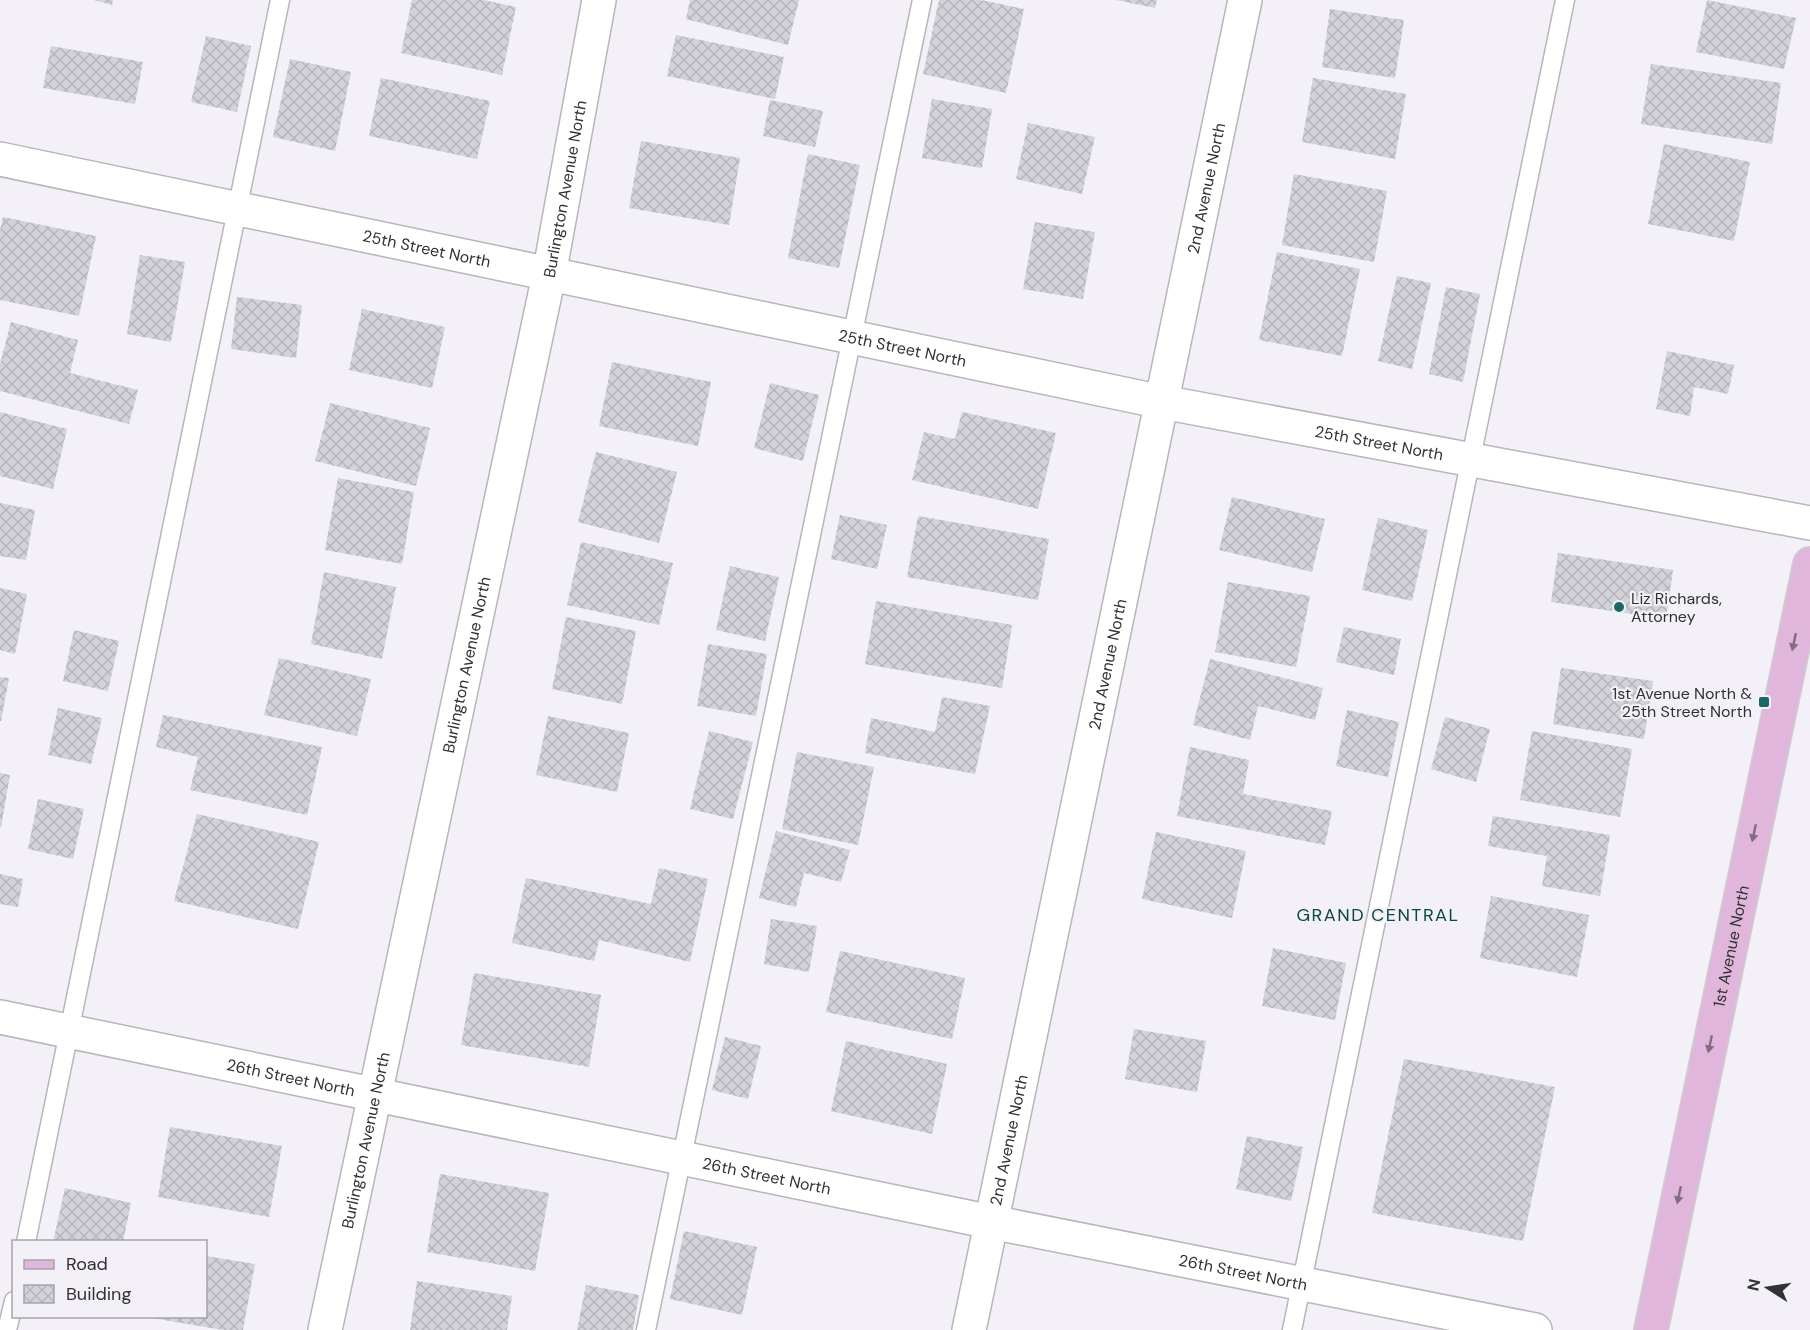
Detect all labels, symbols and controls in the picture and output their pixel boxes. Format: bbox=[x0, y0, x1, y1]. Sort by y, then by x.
street label: Burlington Avenue North bbox=[539, 99, 592, 279]
street label: 2nd Avenue North bbox=[1183, 121, 1230, 256]
street label: 25th Street North bbox=[361, 225, 493, 272]
street label: 25th Street North bbox=[836, 325, 968, 372]
street label: 25th Street North bbox=[1313, 421, 1445, 465]
street label: Burlington Avenue North bbox=[438, 575, 496, 755]
place label: Liz Richards, Attorney bbox=[1631, 588, 1722, 627]
street label: 2nd Avenue North bbox=[1084, 597, 1131, 732]
marker: Liz Richards, Attorney bbox=[1612, 600, 1626, 614]
one-way arrow bbox=[1789, 632, 1798, 651]
place label: 1st Avenue North & 25th Street North bbox=[1612, 683, 1752, 722]
marker: 1st Avenue North & 25th Street North bbox=[1757, 695, 1771, 709]
one-way arrow bbox=[1749, 823, 1758, 842]
street label: 1st Avenue North bbox=[1708, 884, 1754, 1009]
district label: GRAND CENTRAL bbox=[1296, 903, 1460, 927]
one-way arrow bbox=[1705, 1035, 1714, 1054]
street label: Burlington Avenue North bbox=[337, 1050, 395, 1231]
street label: 26th Street North bbox=[225, 1054, 357, 1101]
street label: 2nd Avenue North bbox=[985, 1073, 1033, 1208]
street label: 26th Street North bbox=[701, 1153, 833, 1200]
one-way arrow bbox=[1674, 1186, 1683, 1205]
legend bbox=[12, 1240, 207, 1318]
street label: 26th Street North bbox=[1177, 1250, 1309, 1296]
text: Road bbox=[66, 1252, 108, 1276]
north arrow bbox=[1738, 1258, 1798, 1318]
text: N bbox=[1742, 1277, 1765, 1293]
text: Building bbox=[66, 1282, 131, 1306]

